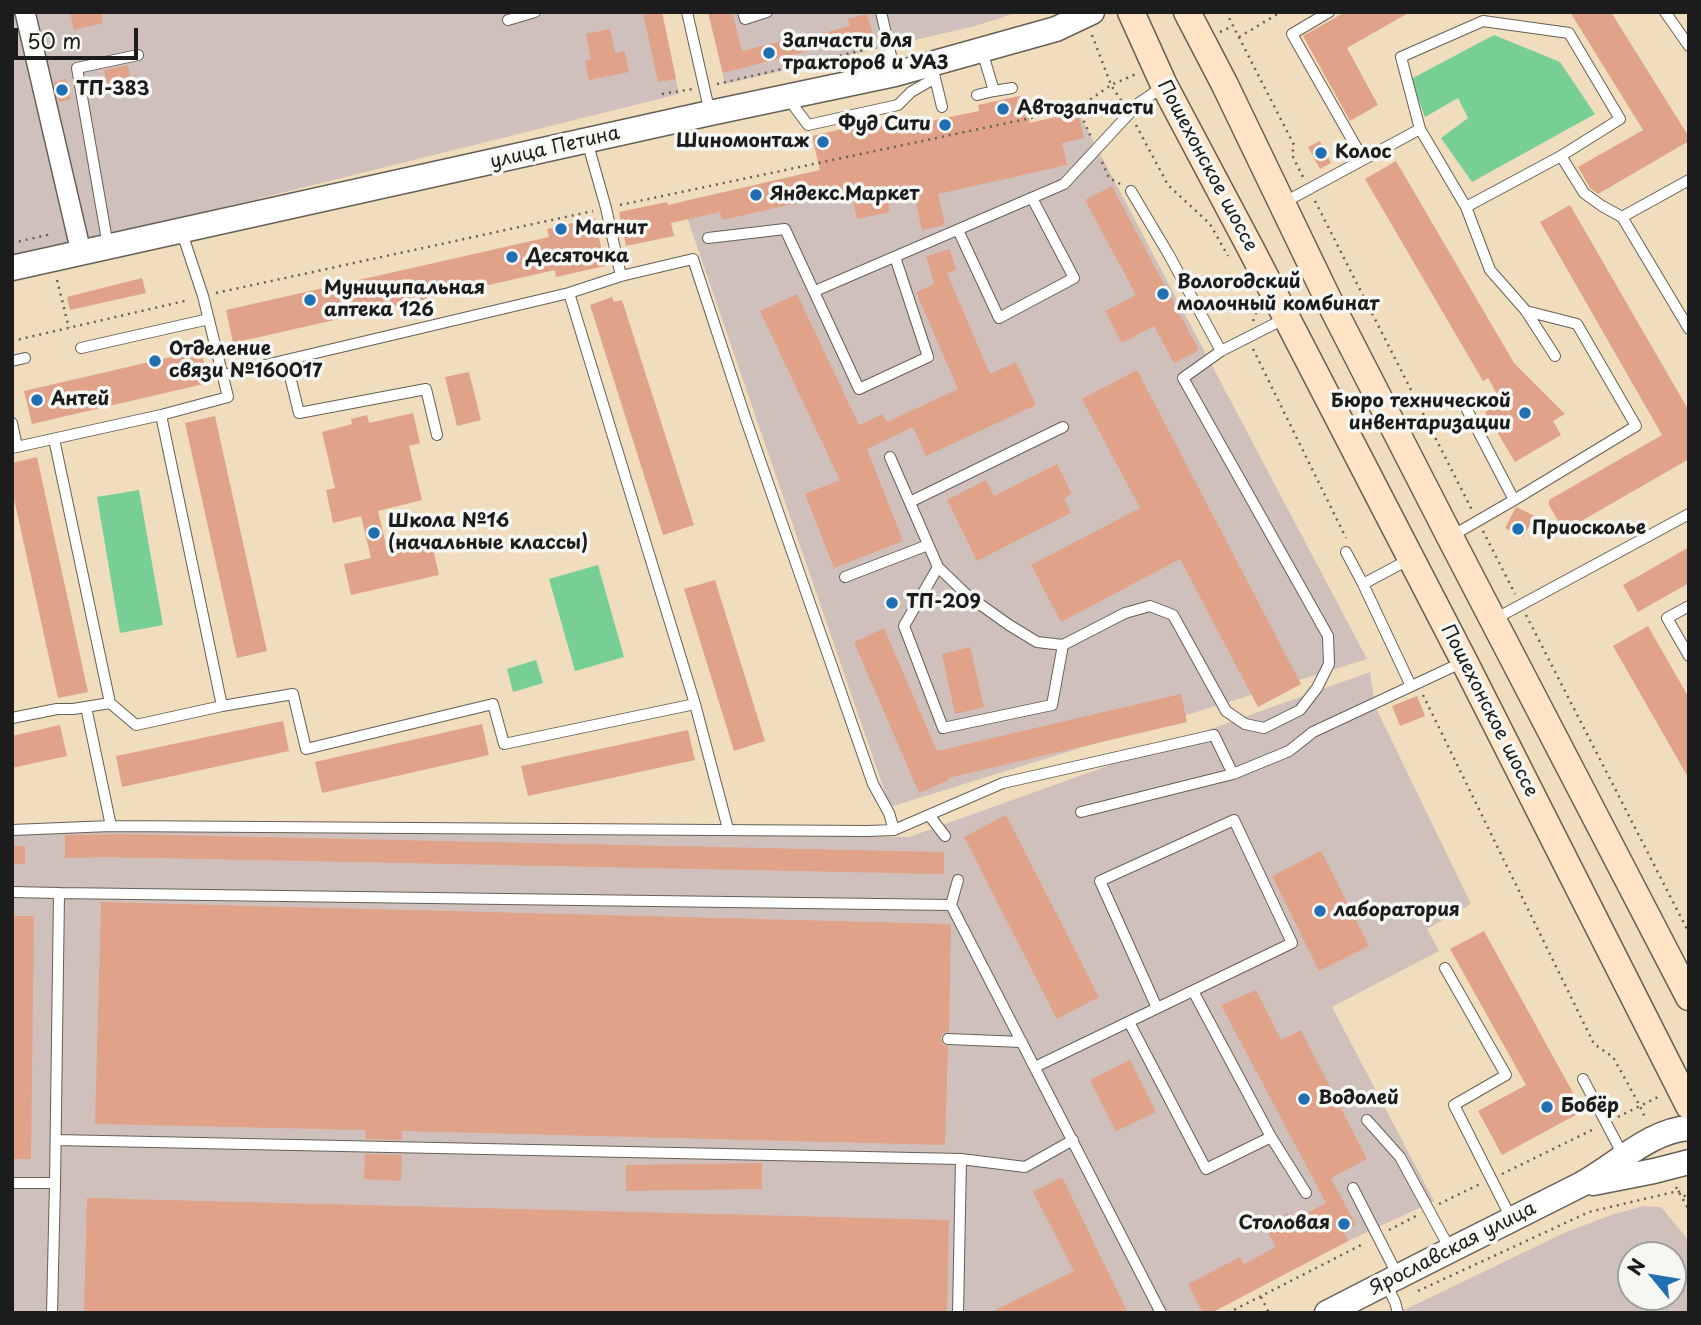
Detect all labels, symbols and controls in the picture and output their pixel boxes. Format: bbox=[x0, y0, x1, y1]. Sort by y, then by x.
scale bar bbox=[18, 14, 142, 58]
text: 50 m bbox=[27, 24, 81, 56]
place label: Запчасти для тракторов и УАЗ bbox=[783, 31, 948, 75]
marker: Запчасти для тракторов и УАЗ bbox=[761, 45, 777, 61]
street label: Пошехонское шоссе bbox=[1152, 76, 1262, 256]
place label: ТП-383 bbox=[76, 79, 149, 101]
marker: ТП-383 bbox=[54, 82, 70, 98]
place label: Автозапчасти bbox=[1017, 98, 1154, 120]
marker: Автозапчасти bbox=[995, 101, 1011, 117]
place label: Фуд Сити bbox=[838, 114, 931, 136]
marker: Фуд Сити bbox=[937, 117, 953, 133]
street label: улица Петина bbox=[488, 122, 622, 174]
place label: Шиномонтаж bbox=[676, 131, 809, 153]
marker: Шиномонтаж bbox=[815, 134, 831, 150]
place label: Колос bbox=[1335, 142, 1392, 164]
marker: Колос bbox=[1313, 145, 1329, 161]
place label: Яндекс.Маркет bbox=[770, 184, 919, 206]
marker: Яндекс.Маркет bbox=[748, 187, 764, 203]
place label: Магнит bbox=[575, 218, 647, 240]
marker: Магнит bbox=[553, 221, 569, 237]
place label: Десяточка bbox=[526, 246, 629, 268]
marker: Десяточка bbox=[504, 249, 520, 265]
place label: Вологодский молочный комбинат bbox=[1177, 272, 1379, 316]
place label: Муниципальная аптека 126 bbox=[324, 278, 485, 322]
marker: Вологодский молочный комбинат bbox=[1155, 286, 1171, 302]
marker: Муниципальная аптека 126 bbox=[302, 292, 318, 308]
place label: Отделение связи №160017 bbox=[169, 339, 322, 383]
marker: Отделение связи №160017 bbox=[147, 353, 163, 369]
place label: Антей bbox=[51, 389, 109, 411]
place label: Бюро технической инвентаризации bbox=[1331, 391, 1511, 435]
marker: Антей bbox=[29, 392, 45, 408]
marker: Бюро технической инвентаризации bbox=[1517, 405, 1533, 421]
place label: Школа №16 (начальные классы) bbox=[388, 511, 588, 555]
place label: Приосколье bbox=[1532, 518, 1646, 540]
marker: Приосколье bbox=[1510, 521, 1526, 537]
marker: Школа №16 (начальные классы) bbox=[366, 525, 382, 541]
place label: ТП-209 bbox=[906, 592, 981, 614]
marker: ТП-209 bbox=[884, 595, 900, 611]
street label: Пошехонское шоссе bbox=[1436, 621, 1542, 801]
place label: лаборатория bbox=[1334, 900, 1460, 922]
marker: лаборатория bbox=[1312, 903, 1328, 919]
place label: Водолей bbox=[1318, 1088, 1399, 1110]
marker: Водолей bbox=[1296, 1091, 1312, 1107]
place label: Бобёр bbox=[1561, 1096, 1619, 1118]
marker: Бобёр bbox=[1539, 1099, 1555, 1115]
street label: Ярославская улица bbox=[1366, 1197, 1540, 1301]
place label: Столовая bbox=[1239, 1213, 1330, 1235]
marker: Столовая bbox=[1336, 1216, 1352, 1232]
north arrow bbox=[1617, 1241, 1687, 1311]
text: N bbox=[1620, 1253, 1651, 1280]

